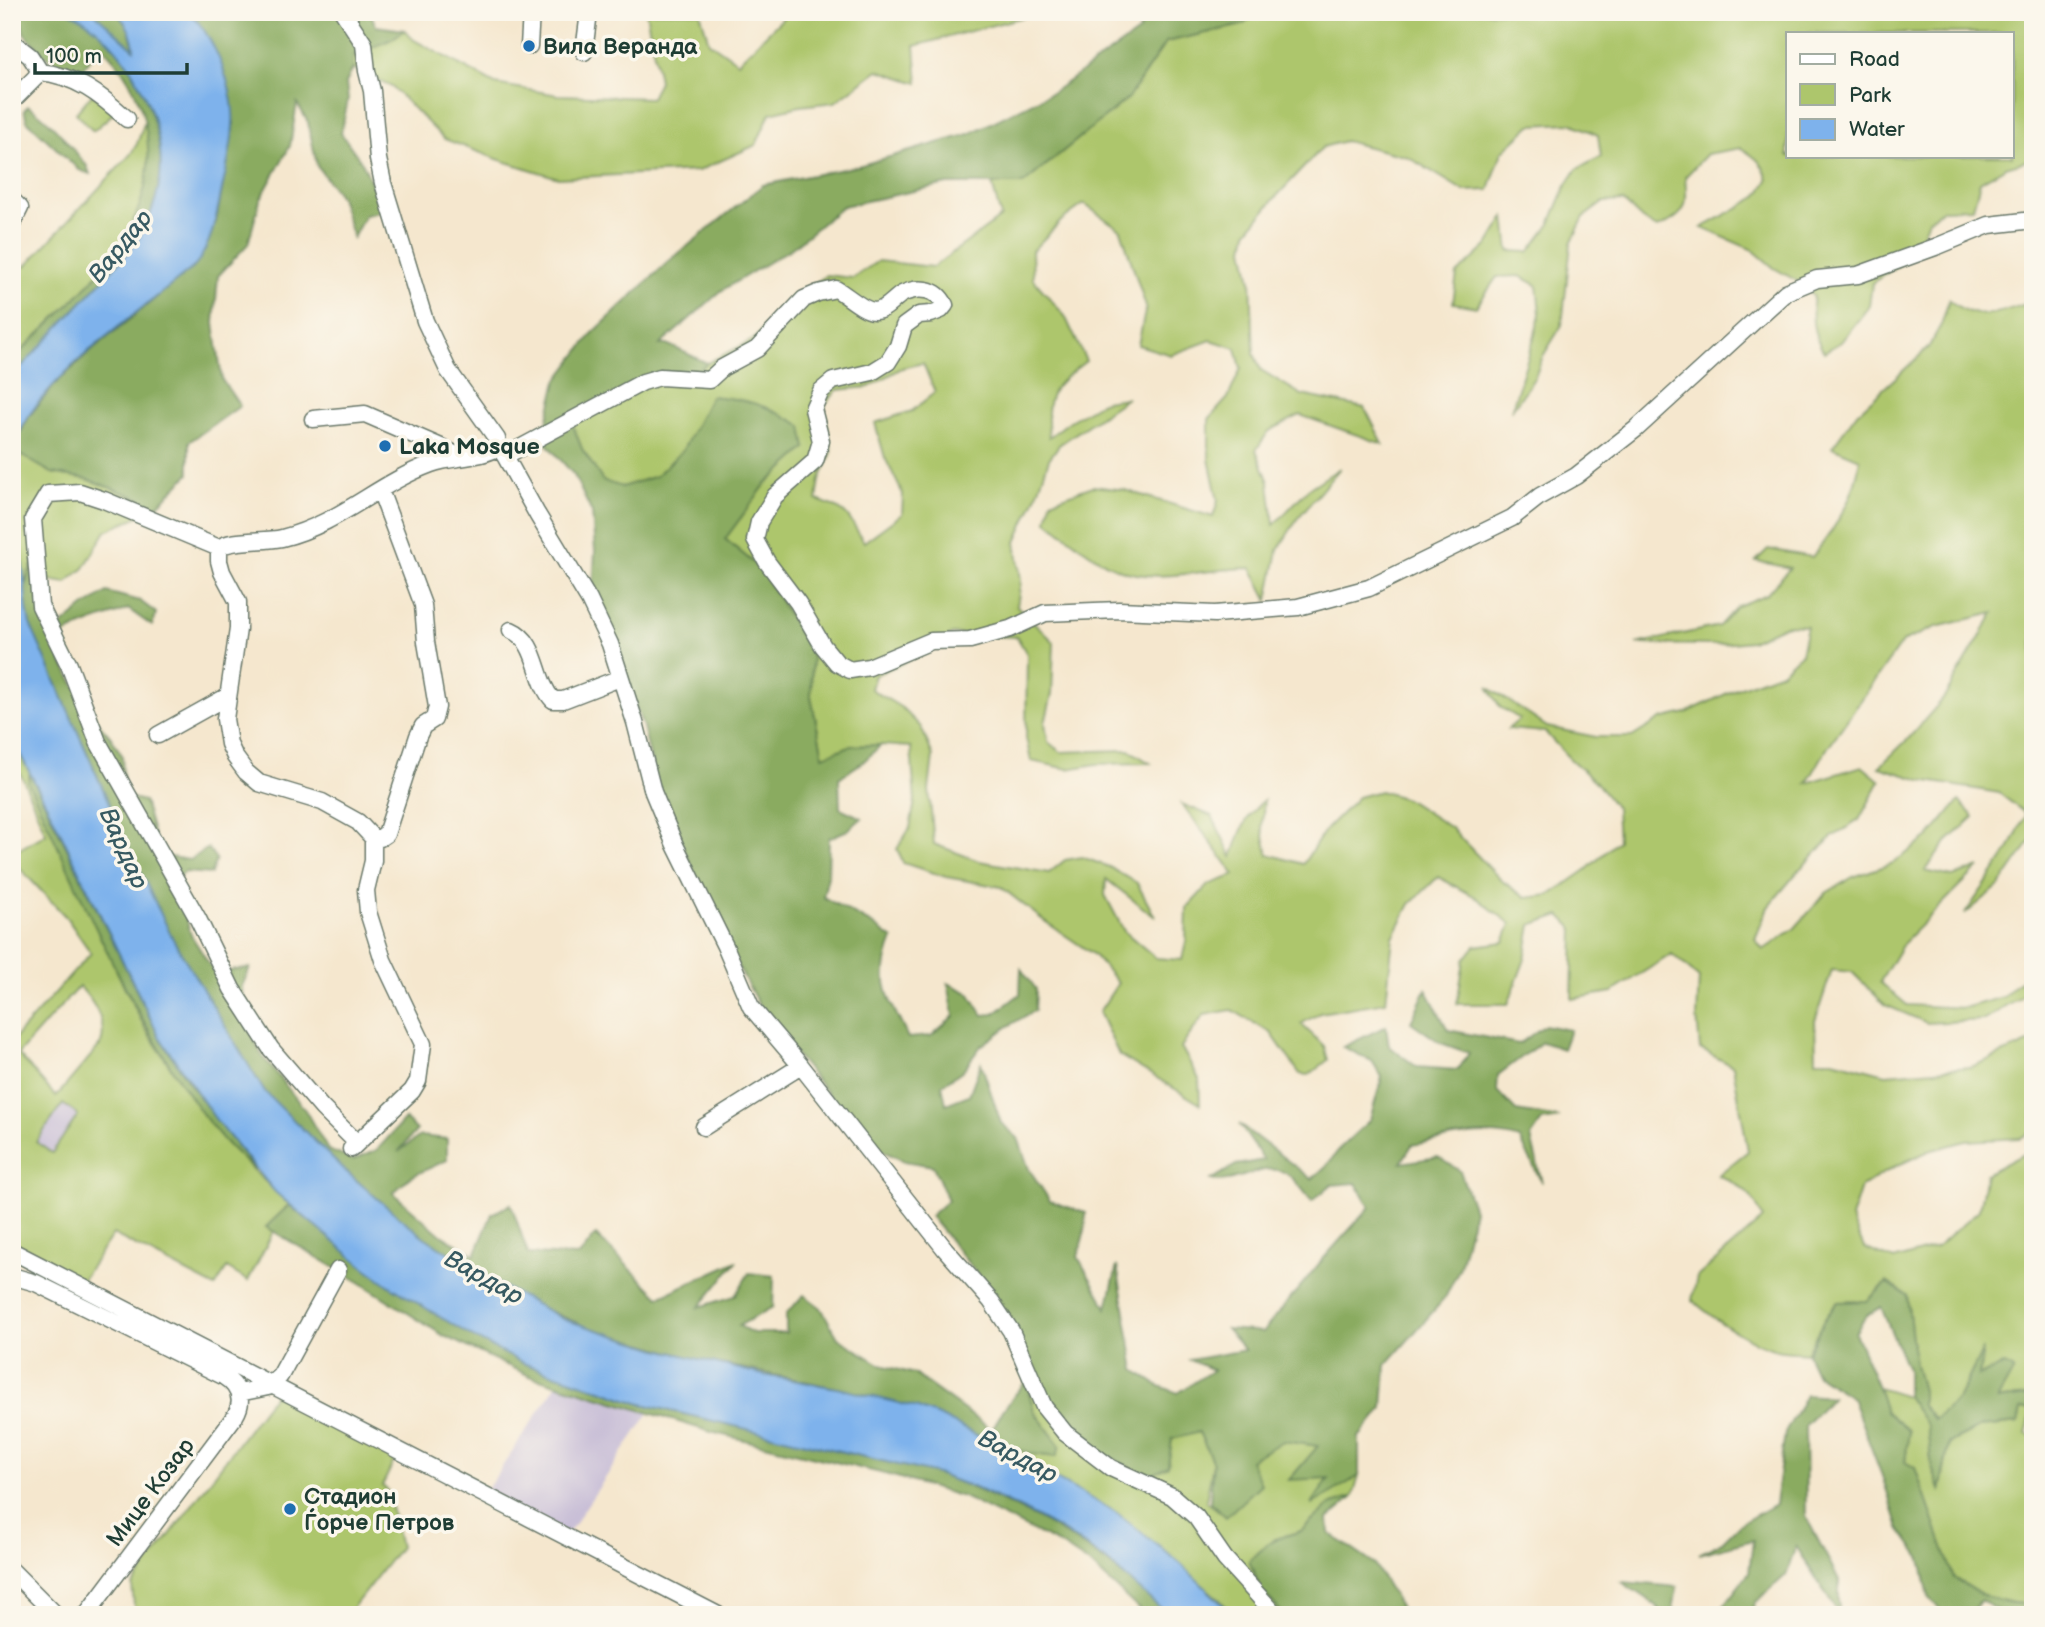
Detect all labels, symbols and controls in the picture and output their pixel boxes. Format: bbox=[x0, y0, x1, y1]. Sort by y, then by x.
scale bar bbox=[35, 32, 187, 76]
legend bbox=[1786, 32, 2014, 158]
place label: Вила Веранда bbox=[543, 33, 698, 61]
marker: Вила Веранда bbox=[521, 38, 537, 54]
text: 100 m bbox=[46, 44, 102, 69]
text: Road bbox=[1849, 47, 1900, 72]
text: Park bbox=[1849, 83, 1892, 108]
text: Water bbox=[1849, 117, 1905, 142]
water label: Вардар bbox=[82, 204, 159, 289]
place label: Laka Mosque bbox=[399, 433, 540, 461]
marker: Laka Mosque bbox=[377, 438, 393, 454]
water label: Вардар bbox=[93, 803, 154, 894]
water label: Вардар bbox=[439, 1244, 529, 1311]
water label: Вардар bbox=[973, 1424, 1063, 1489]
street label: Мице Козар bbox=[101, 1433, 201, 1552]
place label: Стадион Ѓорче Петров bbox=[304, 1483, 455, 1537]
marker: Стадион Ѓорче Петров bbox=[282, 1501, 298, 1517]

